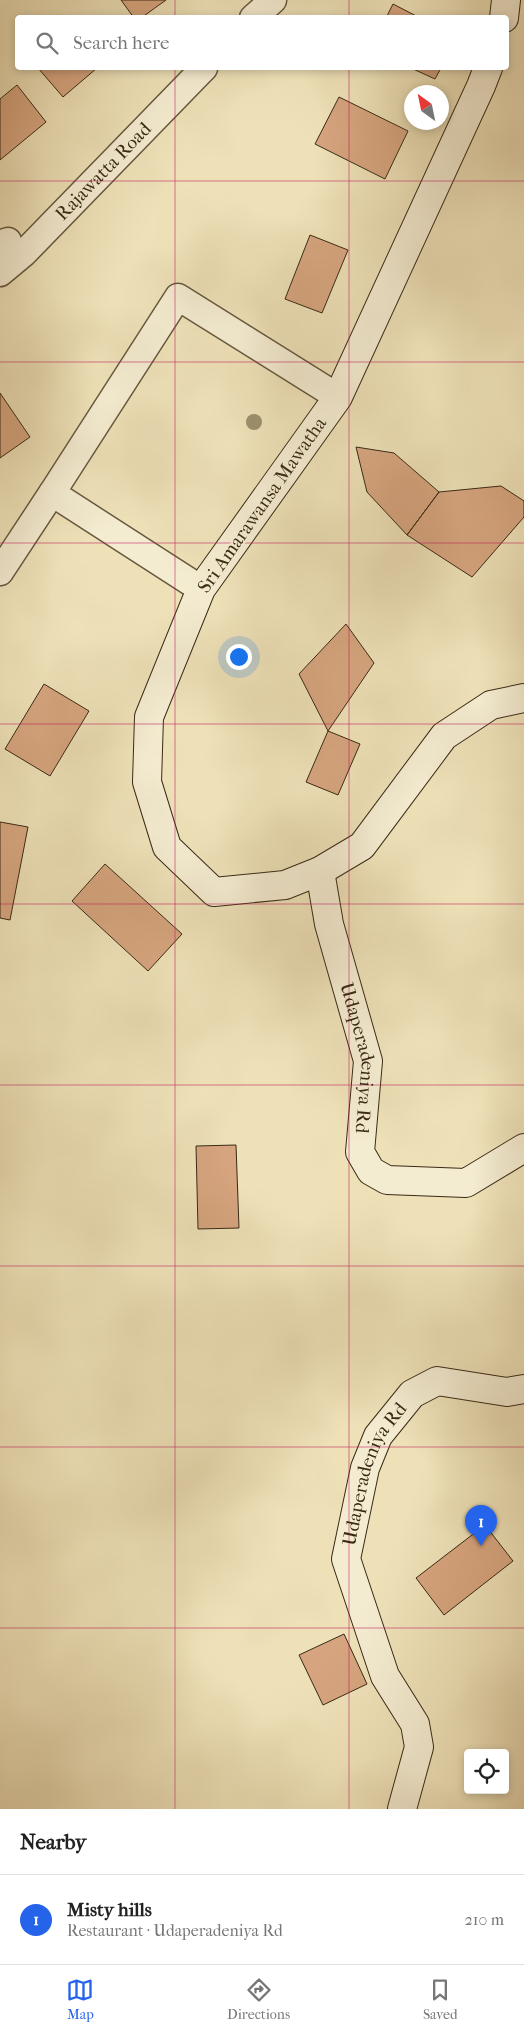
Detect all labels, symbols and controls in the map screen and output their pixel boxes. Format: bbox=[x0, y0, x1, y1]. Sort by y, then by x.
search box bbox=[15, 15, 509, 70]
icon: search bbox=[33, 29, 61, 57]
text: Search here bbox=[73, 32, 169, 54]
north arrow bbox=[404, 85, 449, 130]
street label: Rajawatta Road bbox=[51, 118, 156, 225]
street label: Sri Amarawansa Mawatha bbox=[193, 413, 331, 597]
your location bbox=[226, 644, 252, 670]
street label: Udaperadeniya Rd bbox=[335, 980, 379, 1135]
street label: Udaperadeniya Rd bbox=[338, 1398, 412, 1548]
pin: 1 bbox=[465, 1505, 497, 1546]
map controls bbox=[464, 1749, 509, 1794]
button: locate bbox=[464, 1749, 509, 1794]
text: Nearby bbox=[20, 1830, 86, 1854]
text: Misty hills bbox=[67, 1899, 152, 1921]
text: 1 bbox=[33, 1910, 39, 1929]
text: 210 m bbox=[465, 1910, 504, 1929]
text: Restaurant · Udaperadeniya Rd bbox=[67, 1921, 283, 1940]
tab: Map bbox=[66, 1976, 94, 2023]
tab: Directions bbox=[227, 1976, 290, 2023]
tab: Saved bbox=[423, 1976, 458, 2023]

